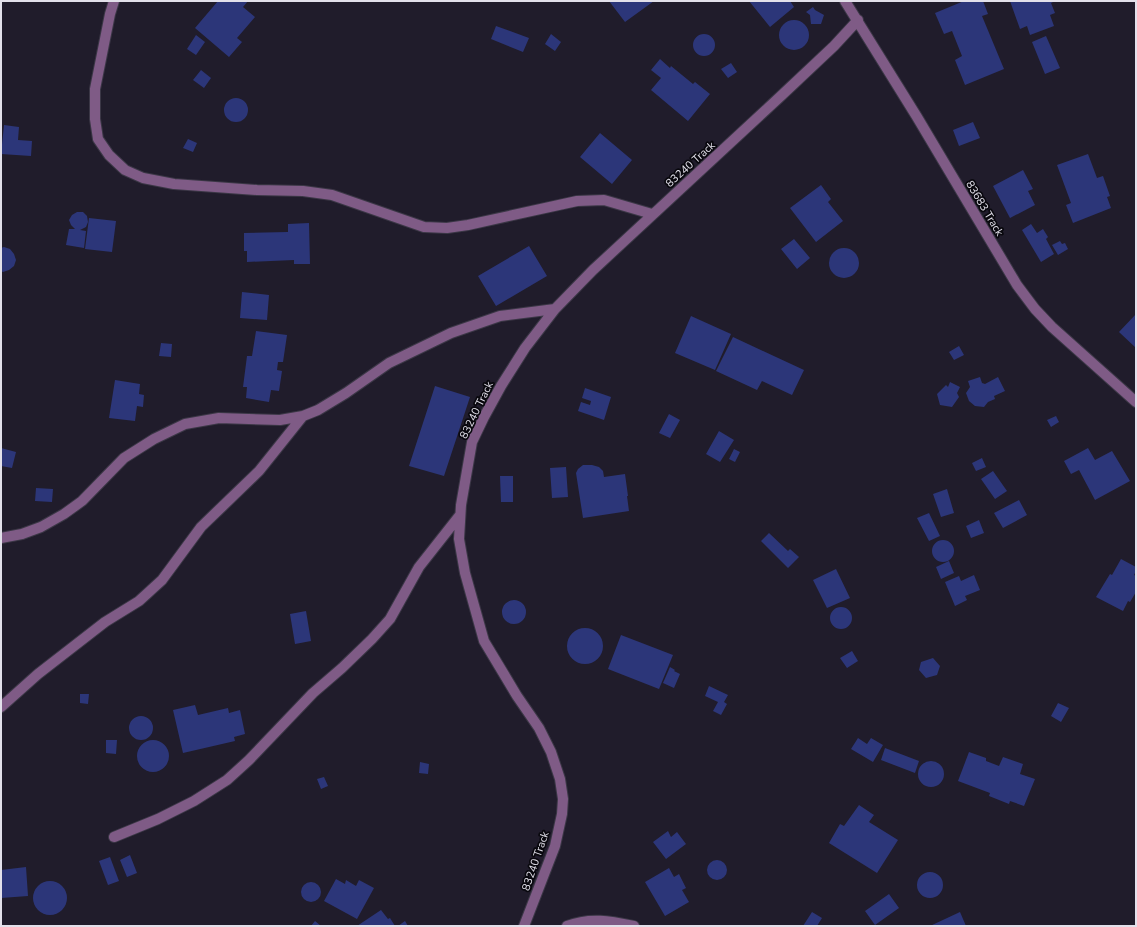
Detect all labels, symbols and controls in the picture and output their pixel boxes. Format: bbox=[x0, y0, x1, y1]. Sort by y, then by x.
street label: 83240 Track bbox=[662, 138, 719, 191]
street label: 83683 Track bbox=[962, 178, 1007, 239]
street label: 83240 Track bbox=[456, 379, 497, 441]
street label: 83240 Track bbox=[518, 829, 553, 893]

